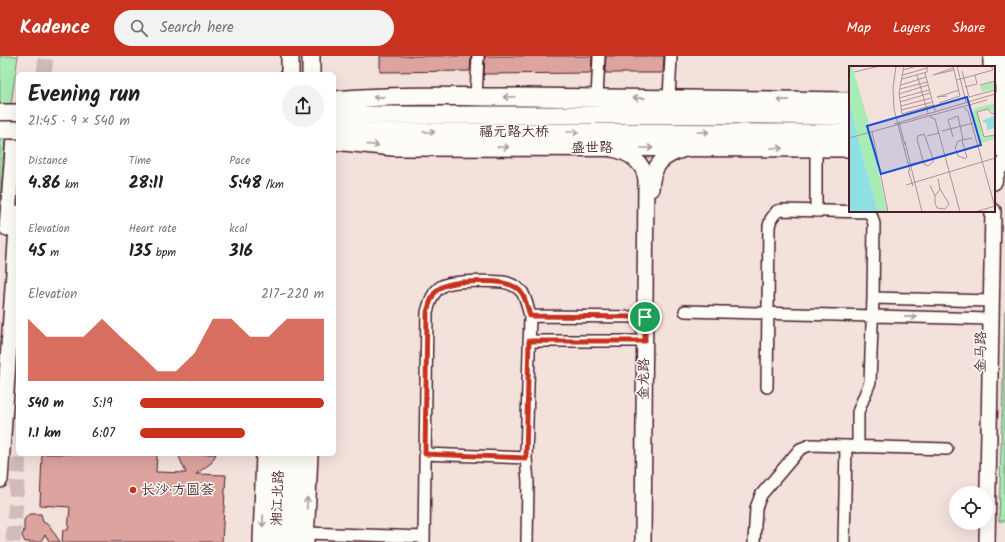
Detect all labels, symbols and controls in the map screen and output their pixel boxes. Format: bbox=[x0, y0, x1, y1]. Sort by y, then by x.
search box bbox=[114, 10, 394, 46]
text: Kadence bbox=[20, 13, 90, 43]
text: Search here bbox=[160, 16, 234, 40]
icon: search bbox=[128, 17, 150, 39]
text: Map bbox=[847, 17, 871, 39]
text: Layers bbox=[893, 17, 931, 39]
text: Share bbox=[953, 17, 985, 39]
inset map bbox=[849, 66, 995, 212]
text: Evening run bbox=[28, 78, 140, 113]
button: share bbox=[282, 85, 324, 127]
one-way arrow bbox=[373, 93, 386, 101]
one-way arrow bbox=[503, 93, 516, 101]
one-way arrow bbox=[633, 95, 646, 102]
one-way arrow bbox=[777, 96, 790, 104]
text: 21:45 · 9 × 540 m bbox=[28, 111, 130, 132]
street label: 福元路大桥 bbox=[479, 121, 549, 143]
one-way arrow bbox=[422, 128, 435, 136]
one-way arrow bbox=[566, 128, 579, 136]
one-way arrow bbox=[696, 128, 709, 136]
street label: 盛世路 bbox=[571, 137, 613, 159]
one-way arrow bbox=[366, 142, 379, 149]
one-way arrow bbox=[496, 143, 509, 151]
one-way arrow bbox=[640, 144, 653, 152]
one-way arrow bbox=[770, 144, 783, 152]
text: Distance bbox=[28, 152, 68, 170]
text: Time bbox=[129, 152, 151, 170]
text: Pace bbox=[229, 152, 250, 170]
text: 4.86 bbox=[28, 170, 61, 197]
text: 28:11 bbox=[129, 170, 163, 197]
text: 5:48 bbox=[229, 170, 261, 197]
text: km bbox=[61, 176, 79, 194]
text: /km bbox=[261, 176, 284, 194]
text: Elevation bbox=[28, 220, 70, 238]
text: Heart rate bbox=[129, 220, 176, 238]
text: kcal bbox=[229, 220, 247, 238]
text: 45 bbox=[28, 238, 46, 265]
text: 135 bbox=[129, 238, 152, 265]
text: 316 bbox=[229, 238, 253, 265]
text: m bbox=[46, 244, 59, 262]
text: bpm bbox=[152, 244, 176, 262]
text: Elevation bbox=[28, 284, 77, 305]
text: 217–220 m bbox=[261, 284, 324, 305]
pin bbox=[628, 300, 662, 334]
icon: arrive bbox=[634, 306, 656, 328]
one-way arrow bbox=[904, 313, 917, 321]
street label: 金马路 bbox=[970, 331, 992, 373]
street label: 金龙路 bbox=[633, 358, 655, 400]
text: 540 m bbox=[28, 393, 64, 414]
text: 5:19 bbox=[92, 393, 113, 414]
text: 1.1 km bbox=[28, 423, 61, 444]
text: 6:07 bbox=[92, 423, 115, 444]
street label: 湘江北路 bbox=[266, 470, 290, 526]
place label: 长沙·方圆荟 bbox=[141, 479, 214, 501]
marker: 长沙·方圆荟 bbox=[128, 485, 138, 495]
map controls bbox=[949, 486, 993, 530]
button: locate bbox=[949, 486, 993, 530]
one-way arrow bbox=[303, 497, 311, 510]
one-way arrow bbox=[259, 514, 267, 527]

